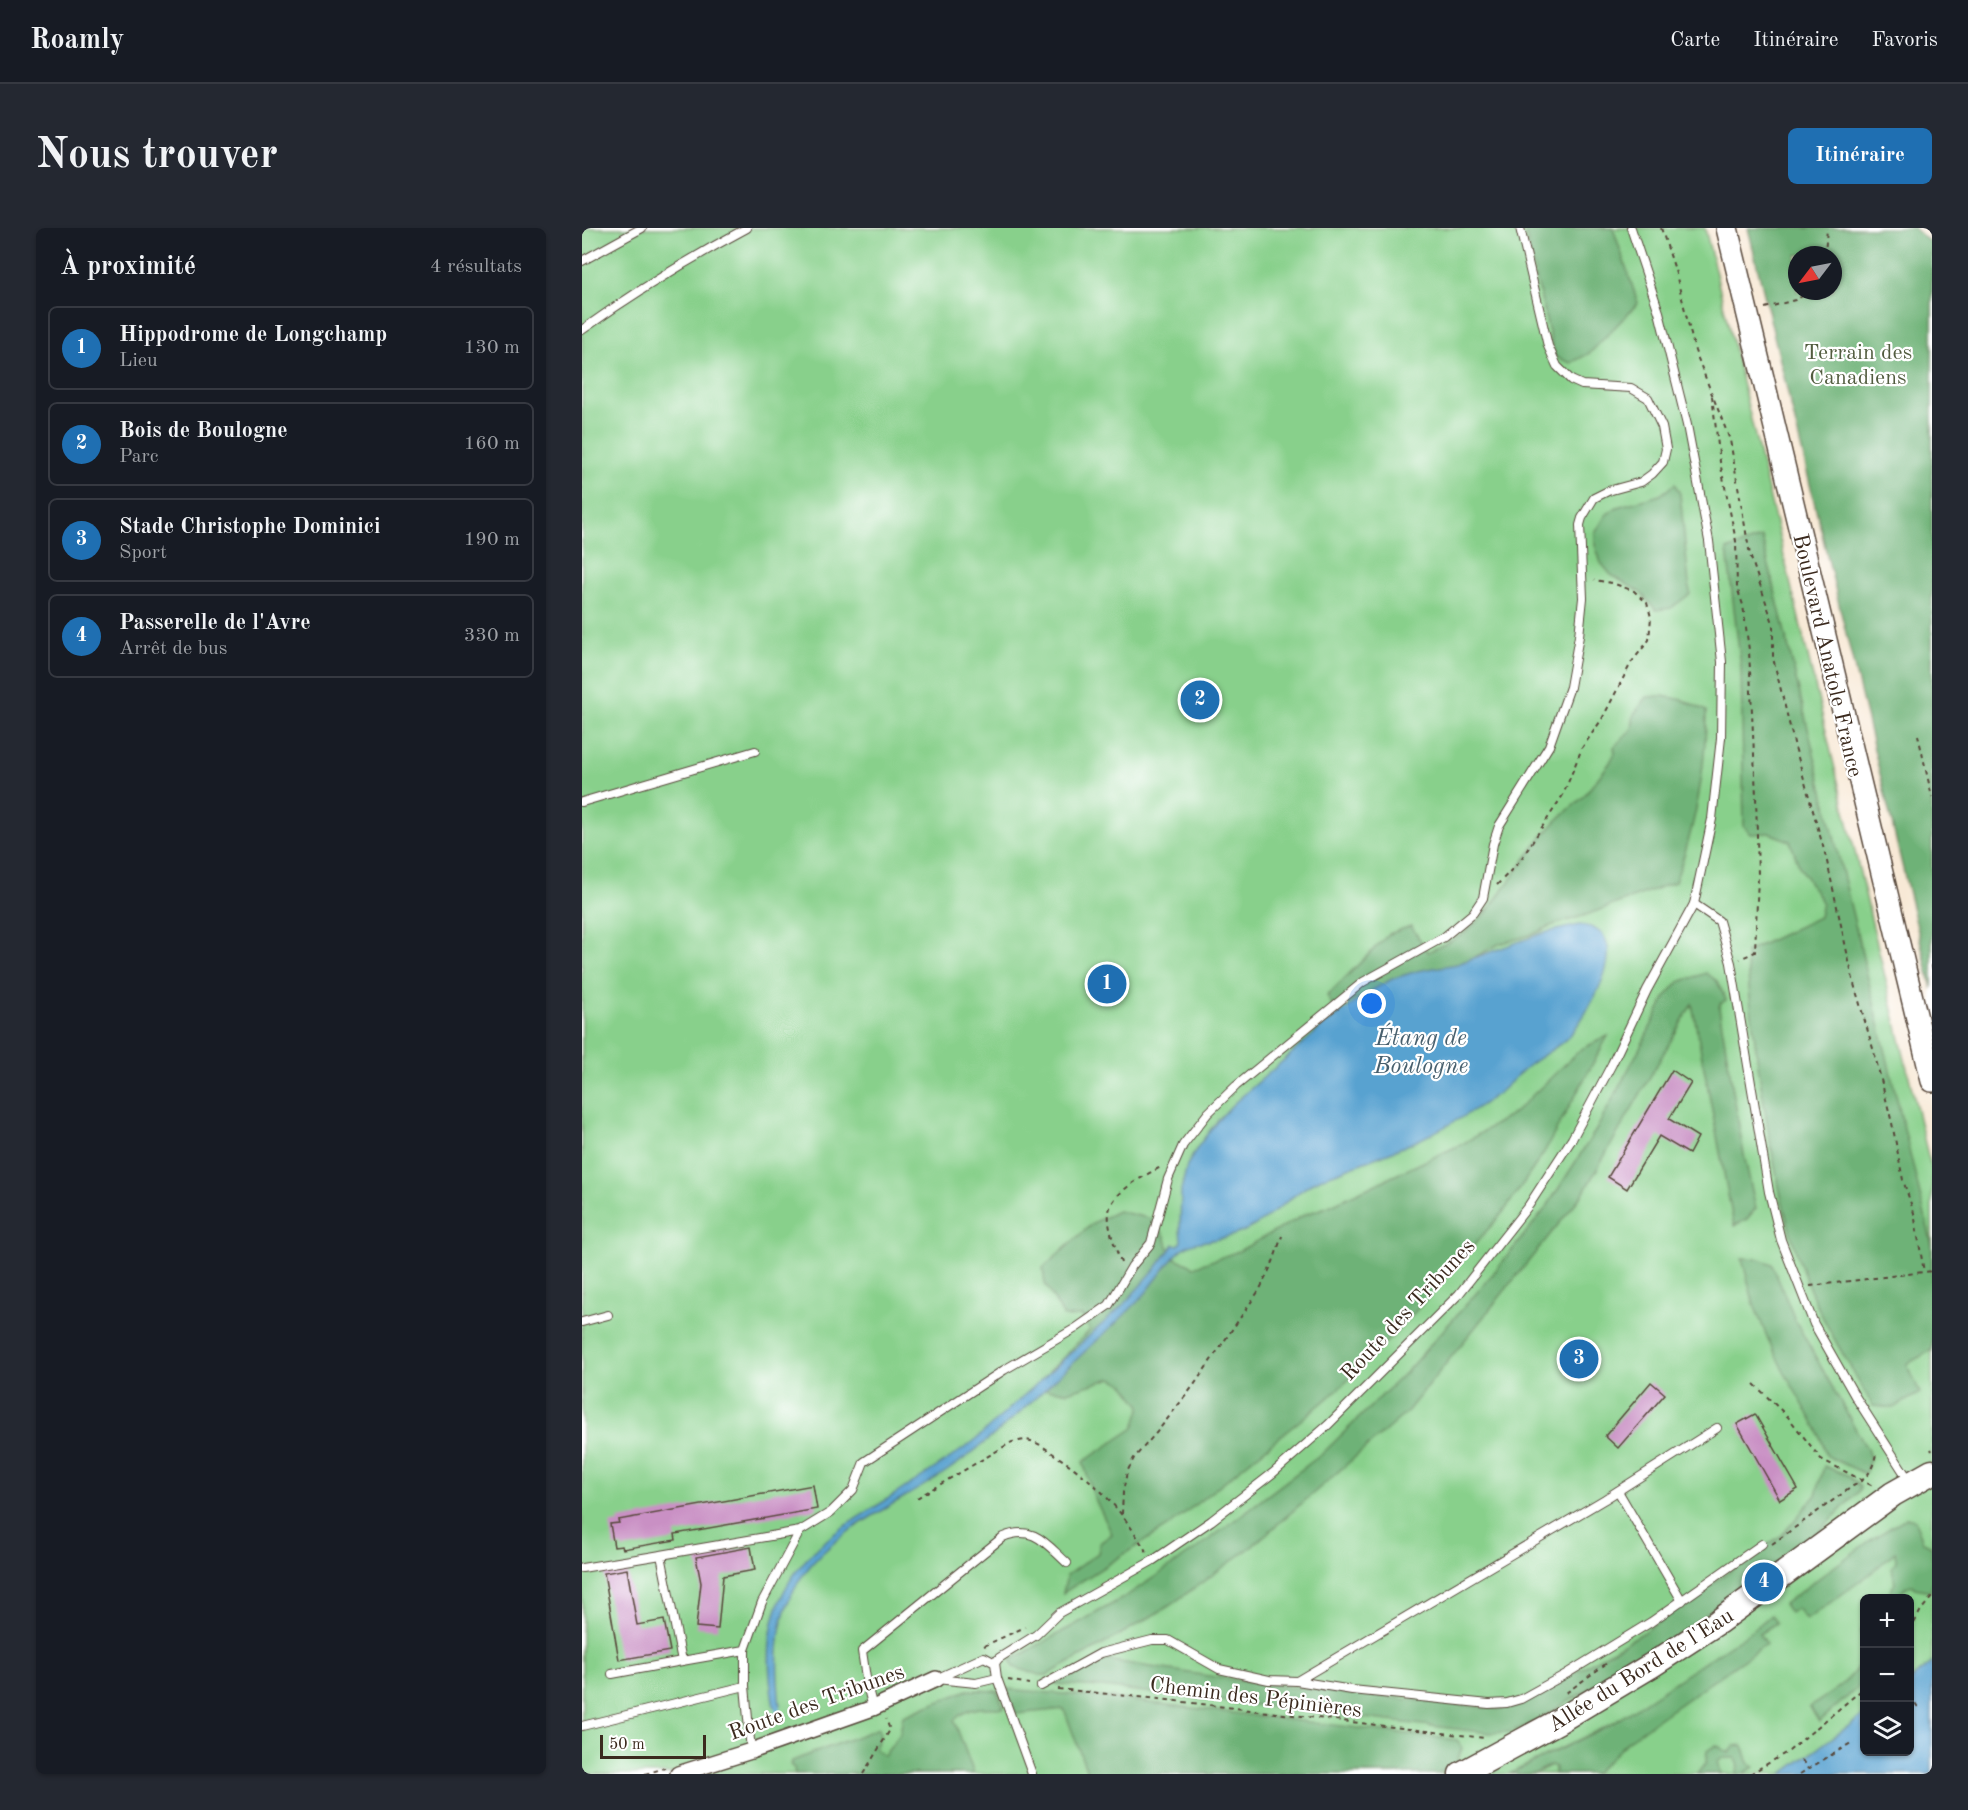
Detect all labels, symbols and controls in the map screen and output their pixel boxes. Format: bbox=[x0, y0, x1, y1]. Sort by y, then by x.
text: Roamly bbox=[30, 27, 124, 55]
text: Carte bbox=[1670, 30, 1720, 51]
text: Itinéraire bbox=[1753, 30, 1839, 51]
text: Favoris bbox=[1872, 30, 1938, 51]
button: Itinéraire bbox=[1788, 128, 1932, 184]
text: Nous trouver bbox=[36, 135, 278, 177]
north arrow bbox=[1788, 246, 1842, 300]
text: À proximité bbox=[60, 254, 196, 280]
text: 4 résultats bbox=[430, 257, 522, 277]
text: Hippodrome de Longchamp bbox=[119, 324, 387, 346]
text: 1 bbox=[76, 338, 87, 358]
text: 130 m bbox=[464, 338, 520, 358]
park label: Terrain des Canadiens bbox=[1804, 342, 1912, 389]
text: Lieu bbox=[119, 351, 158, 371]
text: Bois de Boulogne bbox=[119, 420, 288, 442]
text: 2 bbox=[76, 434, 87, 454]
text: 160 m bbox=[464, 434, 520, 454]
text: Parc bbox=[119, 447, 159, 467]
text: Stade Christophe Dominici bbox=[119, 516, 381, 538]
text: 3 bbox=[76, 530, 87, 550]
text: 190 m bbox=[464, 530, 520, 550]
street label: Boulevard Anatole France bbox=[1788, 532, 1866, 779]
text: Sport bbox=[119, 543, 167, 563]
text: Passerelle de l'Avre bbox=[119, 612, 311, 634]
text: 4 bbox=[76, 626, 87, 646]
text: 330 m bbox=[464, 626, 520, 646]
text: Arrêt de bus bbox=[119, 639, 227, 659]
pin: 2 bbox=[1180, 678, 1220, 722]
pin: 1 bbox=[1088, 962, 1126, 1006]
your location bbox=[1357, 989, 1386, 1018]
water label: Étang de Boulogne bbox=[1373, 1022, 1468, 1079]
street label: Route des Tribunes bbox=[1337, 1235, 1480, 1385]
pin: 3 bbox=[1560, 1336, 1598, 1382]
pin: 4 bbox=[1744, 1560, 1784, 1604]
map controls bbox=[1860, 1594, 1914, 1756]
button: + bbox=[1860, 1594, 1914, 1648]
street label: Allée du Bord de l'Eau bbox=[1544, 1605, 1738, 1737]
button: − bbox=[1860, 1648, 1914, 1702]
street label: Route des Tribunes bbox=[726, 1661, 907, 1745]
street label: Chemin des Pépinières bbox=[1148, 1674, 1363, 1722]
button: layers bbox=[1860, 1702, 1914, 1756]
scale bar bbox=[600, 1732, 706, 1760]
text: 50 m bbox=[609, 1737, 645, 1753]

